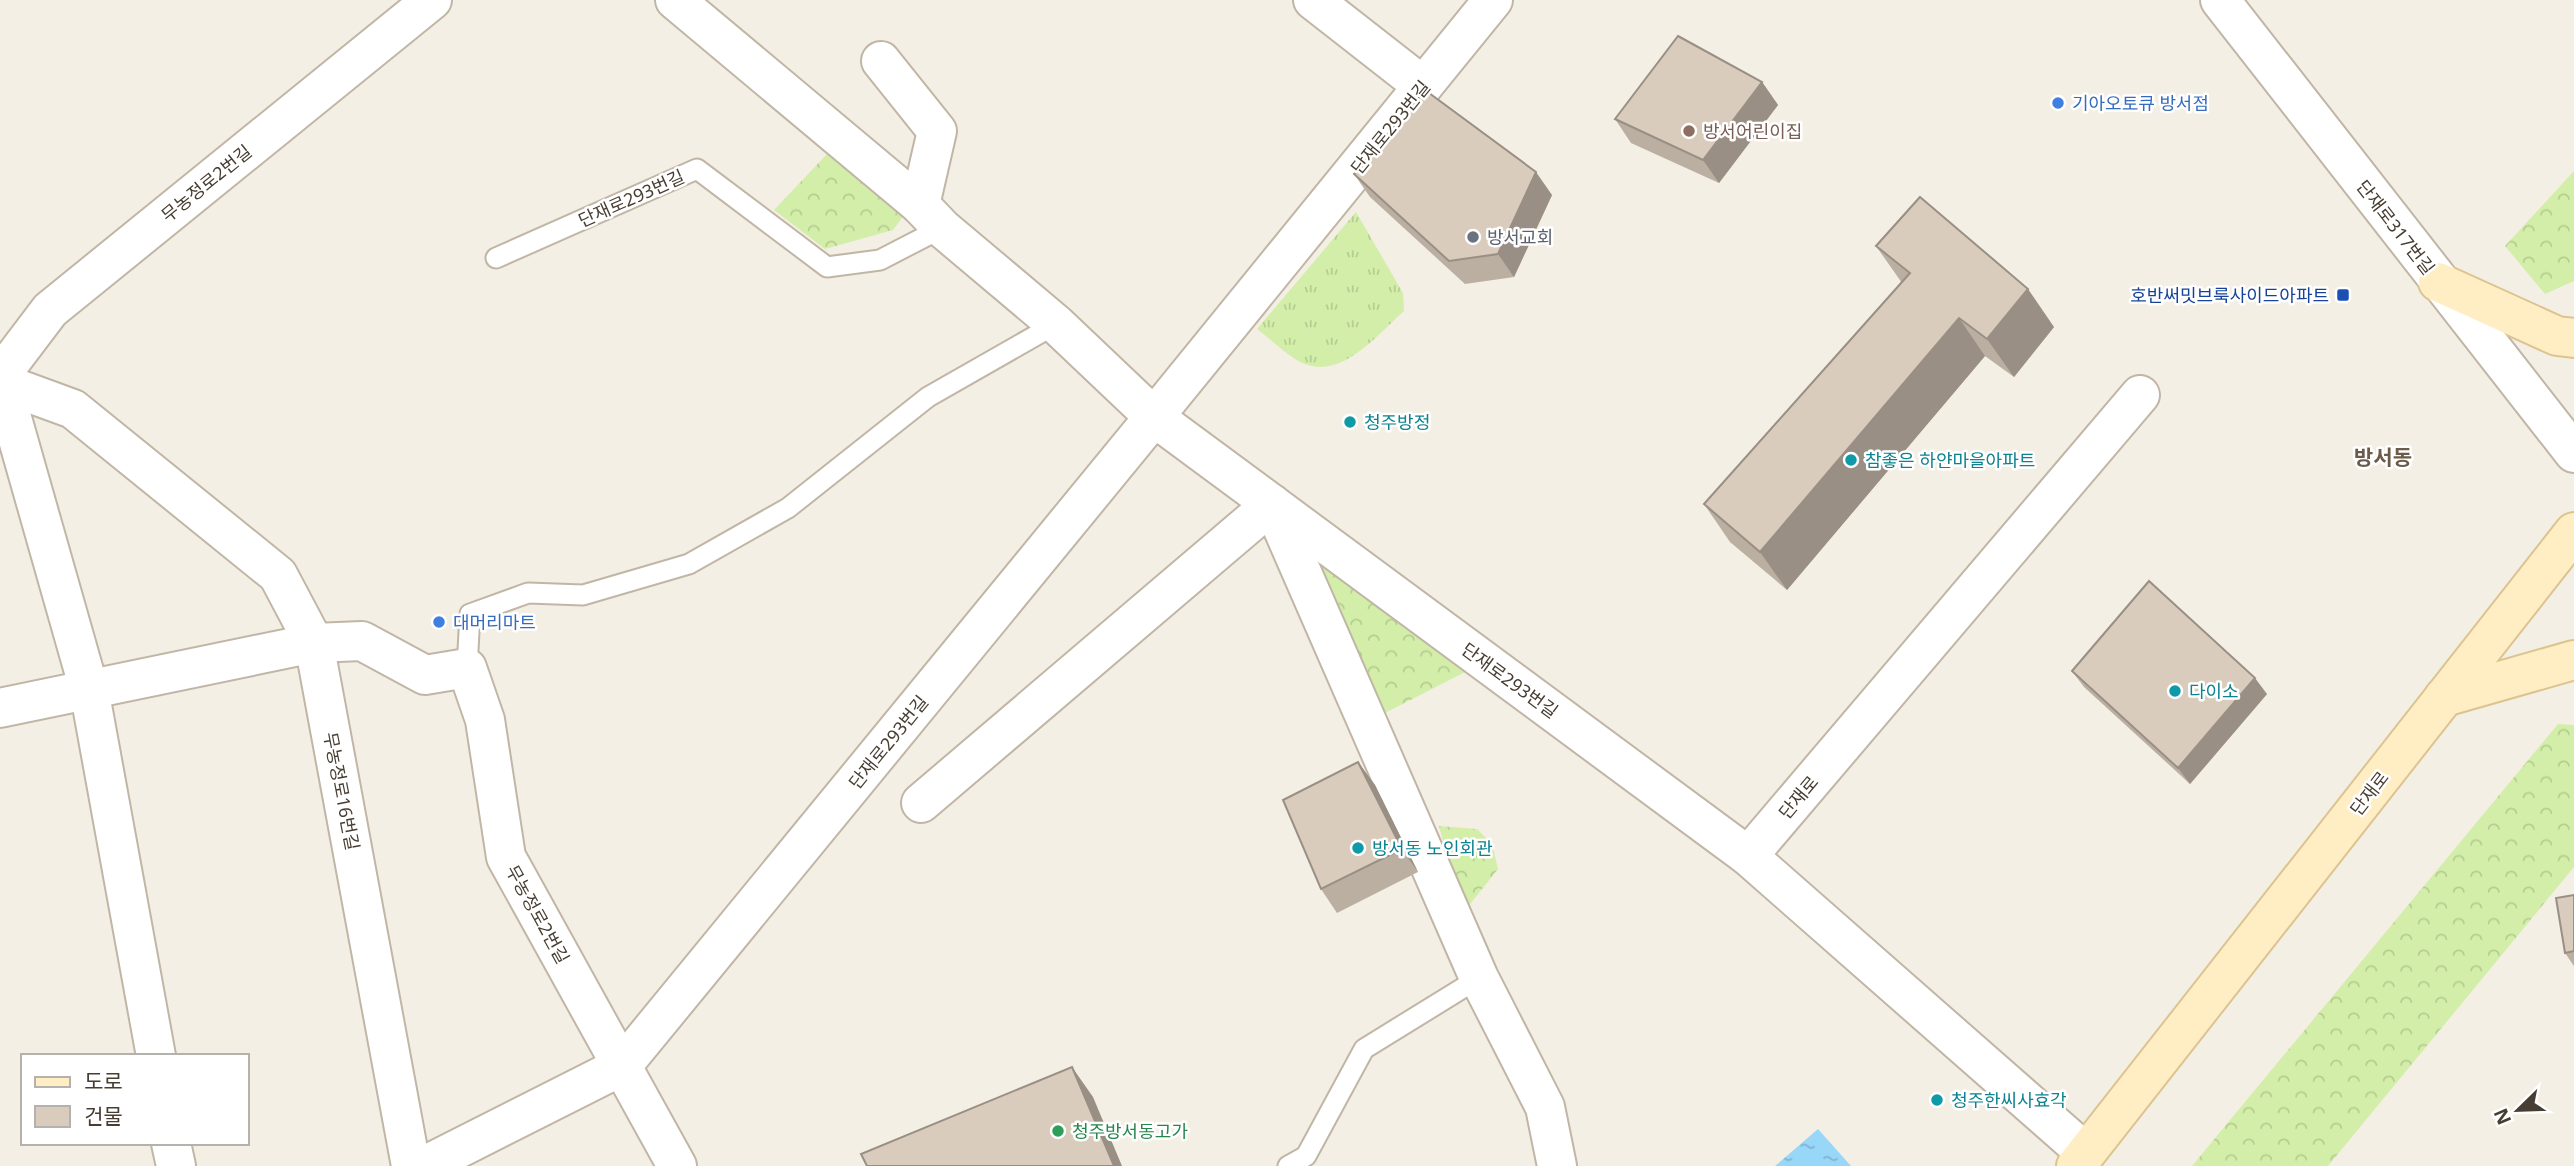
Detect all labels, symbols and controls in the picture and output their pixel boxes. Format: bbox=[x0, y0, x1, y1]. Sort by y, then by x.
street label: 단재로293번길 bbox=[1345, 75, 1435, 179]
place label: 기아오토큐 방서점 bbox=[2072, 91, 2209, 115]
marker: 기아오토큐 방서점 bbox=[2050, 95, 2066, 111]
place label: 방서어린이집 bbox=[1703, 119, 1802, 143]
marker: 방서어린이집 bbox=[1681, 123, 1697, 139]
street label: 무농정로2번길 bbox=[156, 139, 256, 227]
street label: 단재로293번길 bbox=[574, 164, 688, 232]
street label: 단재로317번길 bbox=[2352, 175, 2440, 279]
place label: 방서교회 bbox=[1487, 225, 1553, 249]
marker: 방서교회 bbox=[1465, 229, 1481, 245]
place label: 호반써밋브룩사이드아파트 bbox=[2130, 283, 2329, 307]
marker: 호반써밋브룩사이드아파트 bbox=[2335, 287, 2351, 303]
place label: 청주방정 bbox=[1364, 410, 1430, 434]
marker: 청주방정 bbox=[1342, 414, 1358, 430]
district label: 방서동 bbox=[2354, 443, 2412, 471]
place label: 참좋은 하얀마을아파트 bbox=[1865, 448, 2035, 472]
marker: 참좋은 하얀마을아파트 bbox=[1843, 452, 1859, 468]
place label: 대머리마트 bbox=[453, 610, 536, 634]
marker: 대머리마트 bbox=[431, 614, 447, 630]
street label: 단재로293번길 bbox=[1457, 637, 1563, 723]
place label: 다이소 bbox=[2189, 679, 2239, 703]
marker: 다이소 bbox=[2167, 683, 2183, 699]
street label: 단재로293번길 bbox=[843, 690, 933, 794]
street label: 무농정로16번길 bbox=[319, 730, 365, 852]
street label: 단재로 bbox=[2344, 766, 2394, 820]
street label: 단재로 bbox=[1773, 770, 1823, 824]
place label: 방서동 노인회관 bbox=[1372, 836, 1493, 860]
marker: 방서동 노인회관 bbox=[1350, 840, 1366, 856]
street label: 무농정로2번길 bbox=[501, 860, 575, 968]
legend bbox=[21, 1054, 248, 1145]
text: 도로 bbox=[84, 1067, 123, 1095]
north arrow bbox=[2483, 1075, 2553, 1145]
place label: 청주한씨사효각 bbox=[1951, 1088, 2067, 1112]
marker: 청주한씨사효각 bbox=[1929, 1092, 1945, 1108]
text: 건물 bbox=[84, 1102, 123, 1130]
text: N bbox=[2487, 1104, 2517, 1129]
place label: 청주방서동고가 bbox=[1072, 1119, 1188, 1143]
marker: 청주방서동고가 bbox=[1050, 1123, 1066, 1139]

